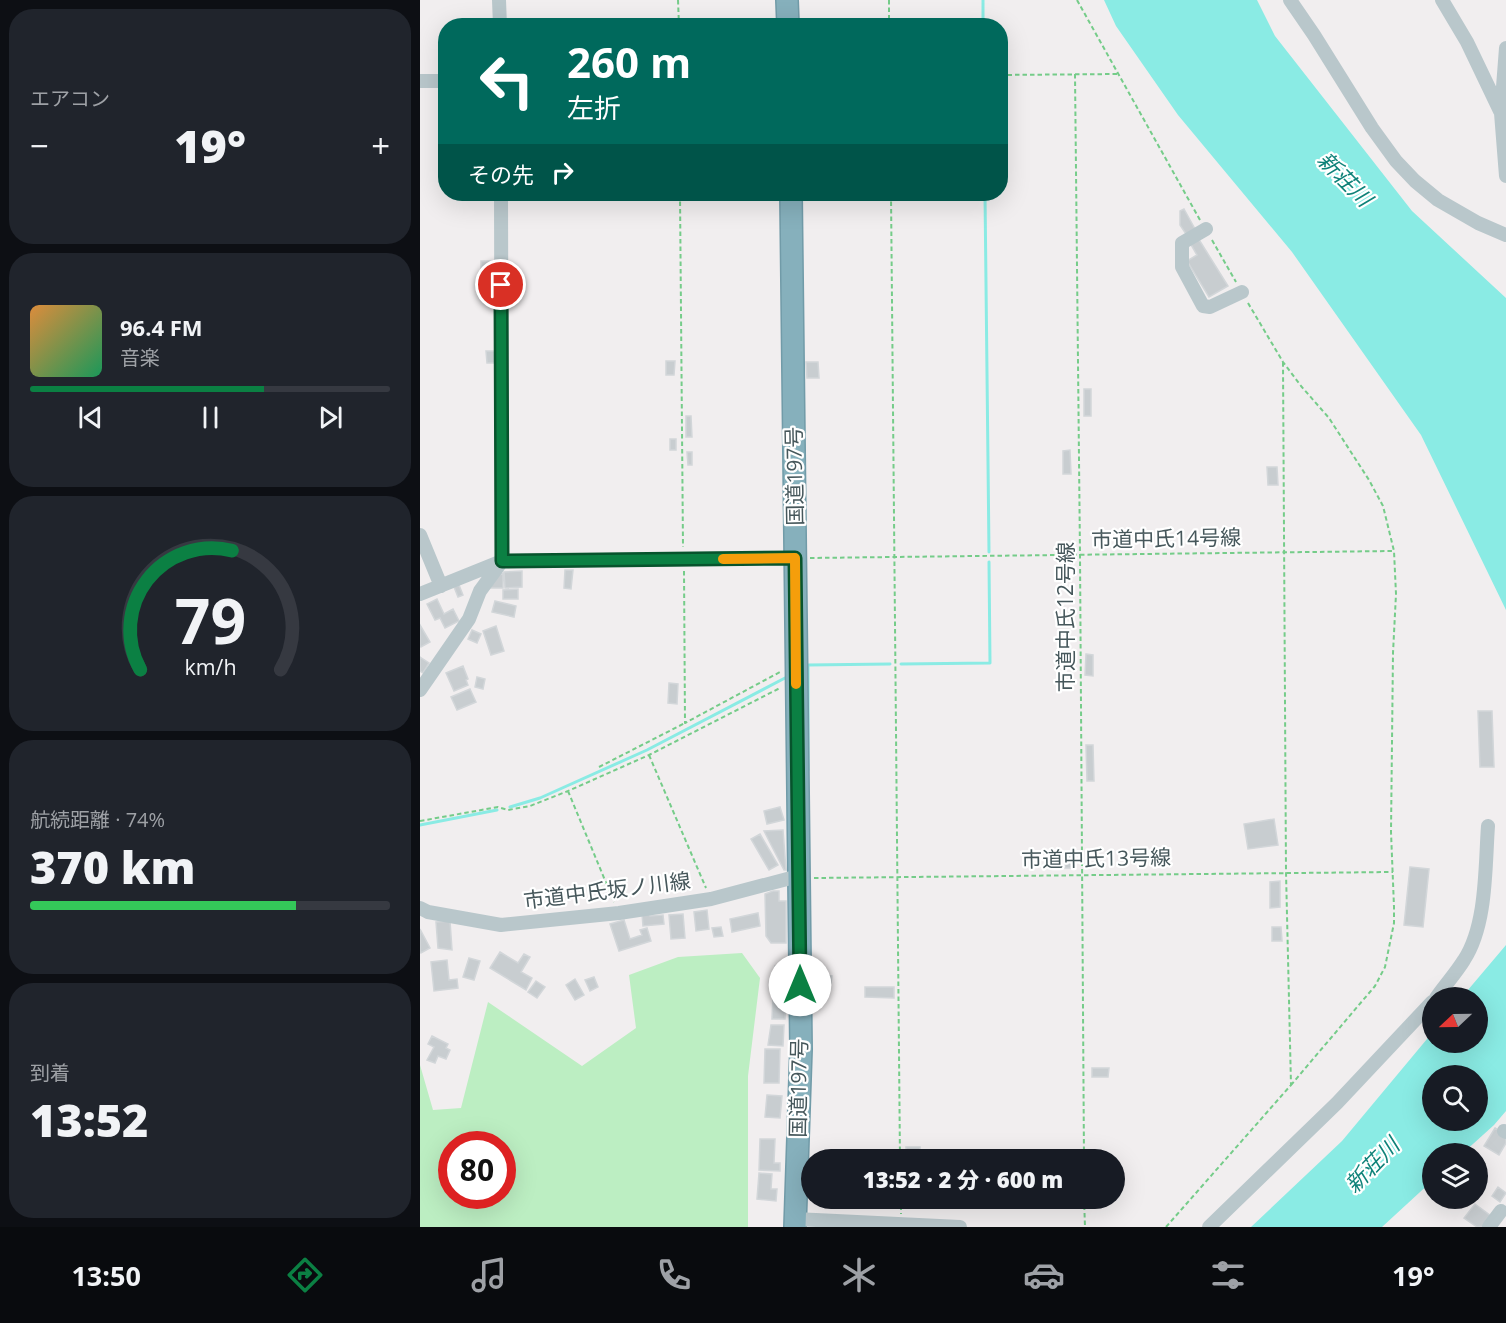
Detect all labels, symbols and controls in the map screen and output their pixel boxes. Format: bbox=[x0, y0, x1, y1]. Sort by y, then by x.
text: 260 m bbox=[567, 33, 691, 90]
icon: left bbox=[468, 42, 546, 120]
text: エアコン bbox=[30, 85, 110, 112]
text: 左折 bbox=[567, 89, 621, 126]
text: 19° bbox=[174, 115, 246, 176]
text: − bbox=[30, 123, 49, 168]
text: + bbox=[371, 123, 390, 168]
water label: 新荘川 bbox=[1312, 144, 1381, 214]
icon: right bbox=[546, 156, 579, 189]
text: その先 bbox=[468, 159, 534, 189]
pin bbox=[475, 259, 526, 310]
icon: arrive bbox=[484, 268, 517, 301]
text: 96.4 FM bbox=[120, 312, 203, 342]
text: 音楽 bbox=[120, 344, 160, 371]
icon: previous bbox=[74, 401, 107, 434]
icon: pause bbox=[194, 401, 227, 434]
icon: next bbox=[314, 401, 347, 434]
street label: 国道197号 bbox=[779, 426, 809, 526]
street label: 市道中氏14号線 bbox=[1091, 523, 1241, 553]
street label: 市道中氏12号線 bbox=[1051, 542, 1079, 692]
text: 79 bbox=[174, 578, 246, 663]
text: km/h bbox=[184, 653, 236, 682]
text: 航続距離 · 74% bbox=[30, 806, 165, 833]
text: 370 km bbox=[30, 836, 195, 897]
street label: 市道中氏13号線 bbox=[1021, 843, 1171, 873]
street label: 市道中氏坂ノ川線 bbox=[522, 866, 692, 914]
position arrow bbox=[768, 953, 832, 1017]
north arrow bbox=[1422, 987, 1488, 1053]
map controls bbox=[1422, 987, 1488, 1209]
street label: 国道197号 bbox=[783, 1038, 813, 1138]
text: 到着 bbox=[30, 1059, 70, 1086]
button: search bbox=[1422, 1065, 1488, 1131]
text: 13:52 bbox=[30, 1089, 148, 1150]
water label: 新荘川 bbox=[1338, 1129, 1406, 1198]
speed limit sign: 80 bbox=[438, 1131, 516, 1209]
button: layers bbox=[1422, 1143, 1488, 1209]
text: 13:52 · 2 分 · 600 m bbox=[863, 1164, 1063, 1194]
icon: directions bbox=[284, 1254, 326, 1296]
icon: music bbox=[468, 1254, 510, 1296]
icon: phone bbox=[653, 1254, 695, 1296]
icon: climate bbox=[838, 1254, 880, 1296]
icon: car bbox=[1023, 1254, 1065, 1296]
icon: filters bbox=[1207, 1254, 1249, 1296]
text: 13:50 bbox=[71, 1257, 141, 1294]
text: 19° bbox=[1392, 1257, 1435, 1294]

